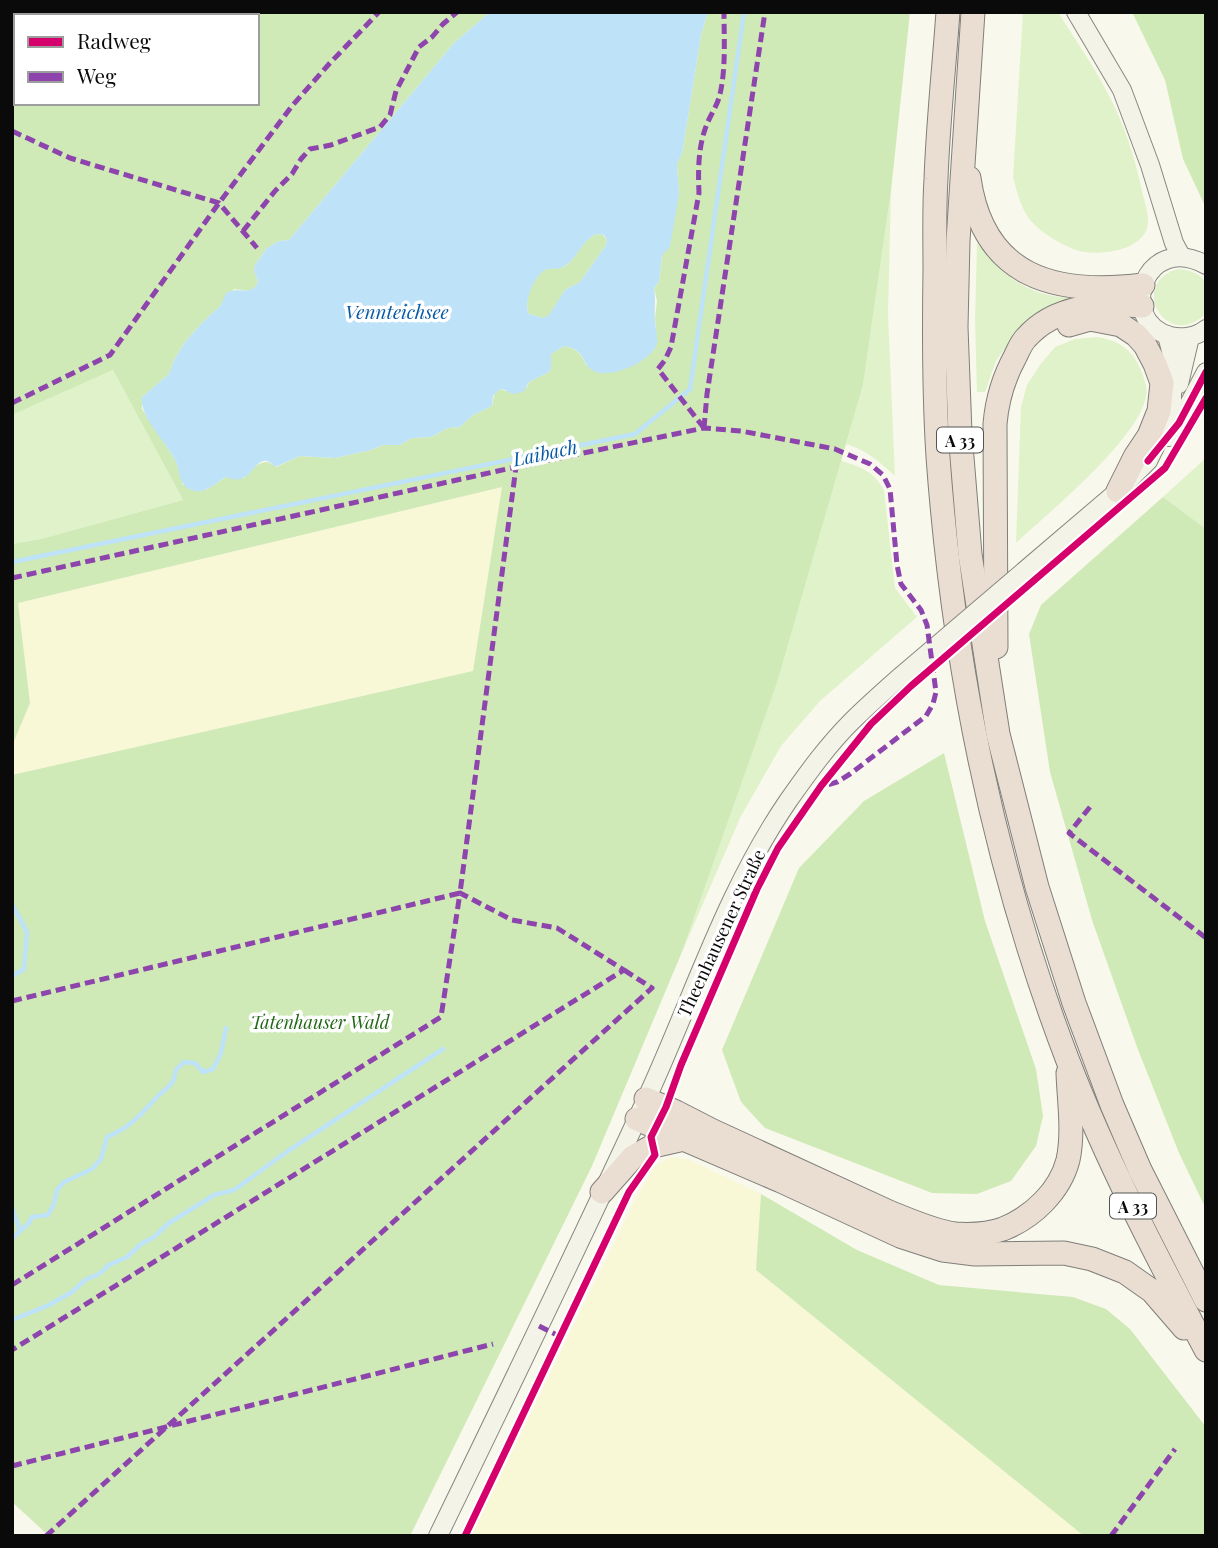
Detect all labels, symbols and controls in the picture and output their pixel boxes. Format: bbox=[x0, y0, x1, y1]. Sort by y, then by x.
legend bbox=[14, 14, 259, 105]
text: Radweg bbox=[77, 26, 151, 54]
text: Weg bbox=[76, 61, 116, 89]
water label: Vennteichsee bbox=[345, 298, 449, 324]
road number: A 33 bbox=[937, 428, 983, 452]
water label: Laibach bbox=[509, 433, 580, 472]
street label: Theenhausener Straße bbox=[672, 845, 770, 1021]
park label: Tatenhauser Wald bbox=[251, 1010, 391, 1034]
road number: A 33 bbox=[1110, 1194, 1156, 1218]

